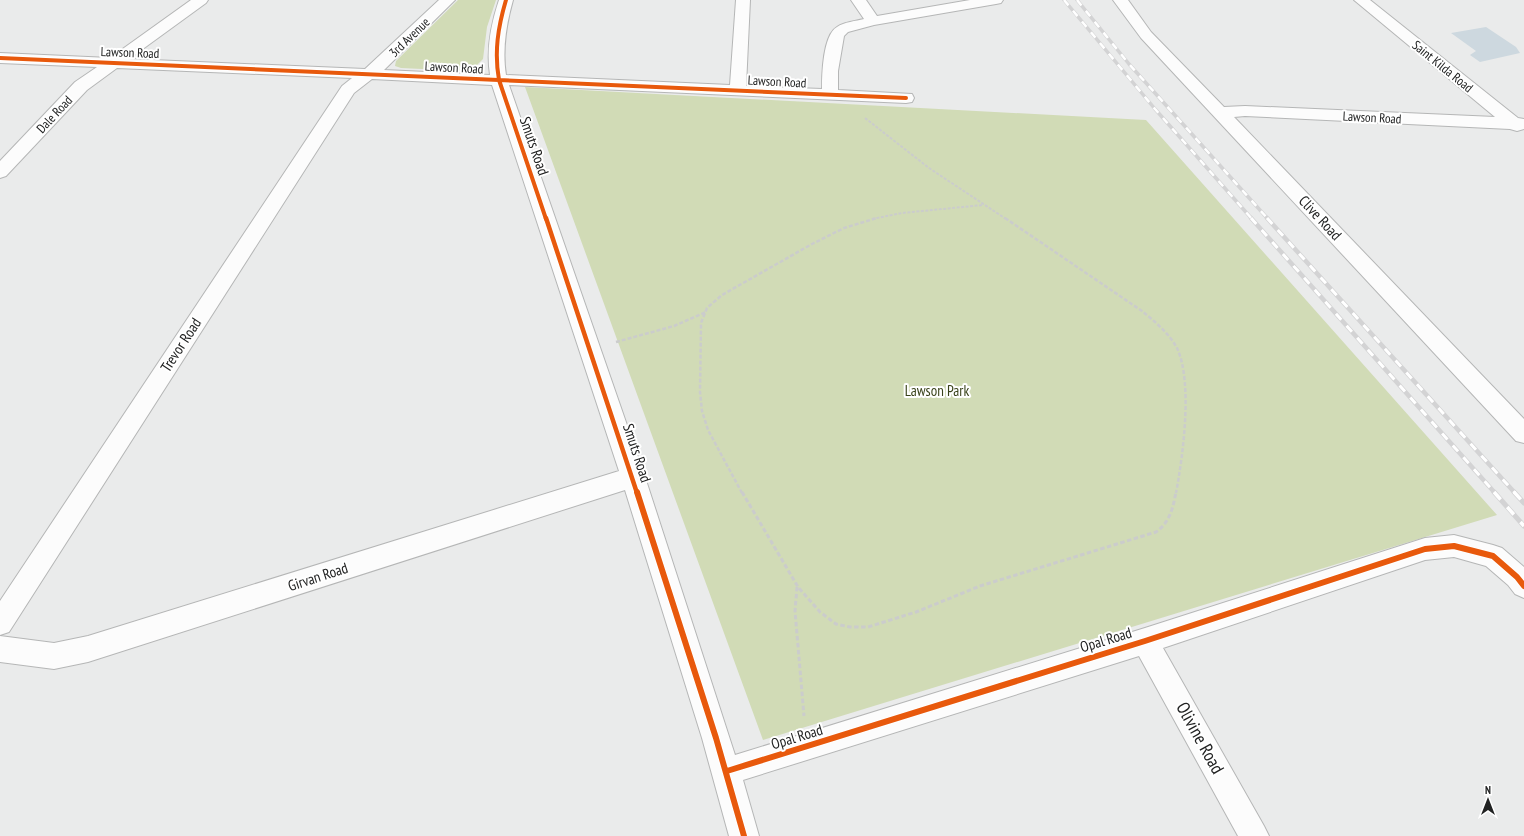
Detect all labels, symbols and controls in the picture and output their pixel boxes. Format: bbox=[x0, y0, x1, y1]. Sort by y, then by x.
street label: 3rd Avenue bbox=[385, 14, 433, 61]
street label: Saint Kilda Road bbox=[1409, 37, 1477, 96]
street label: Lawson Road bbox=[100, 43, 160, 62]
street label: Lawson Road bbox=[424, 57, 484, 78]
street label: Lawson Road bbox=[747, 71, 807, 92]
street label: Dale Road bbox=[33, 92, 76, 137]
street label: Lawson Road bbox=[1342, 107, 1402, 128]
street label: Smuts Road bbox=[516, 114, 553, 178]
street label: Clive Road bbox=[1295, 191, 1346, 244]
street label: Trevor Road bbox=[156, 314, 205, 375]
park label: Lawson Park bbox=[905, 381, 969, 400]
street label: Smuts Road bbox=[619, 421, 656, 485]
street label: Girvan Road bbox=[285, 558, 350, 595]
street label: Opal Road bbox=[1078, 623, 1134, 656]
street label: Olivine Road bbox=[1171, 698, 1230, 778]
street label: Opal Road bbox=[769, 720, 825, 753]
north arrow bbox=[1468, 780, 1508, 820]
text: N bbox=[1485, 783, 1491, 797]

